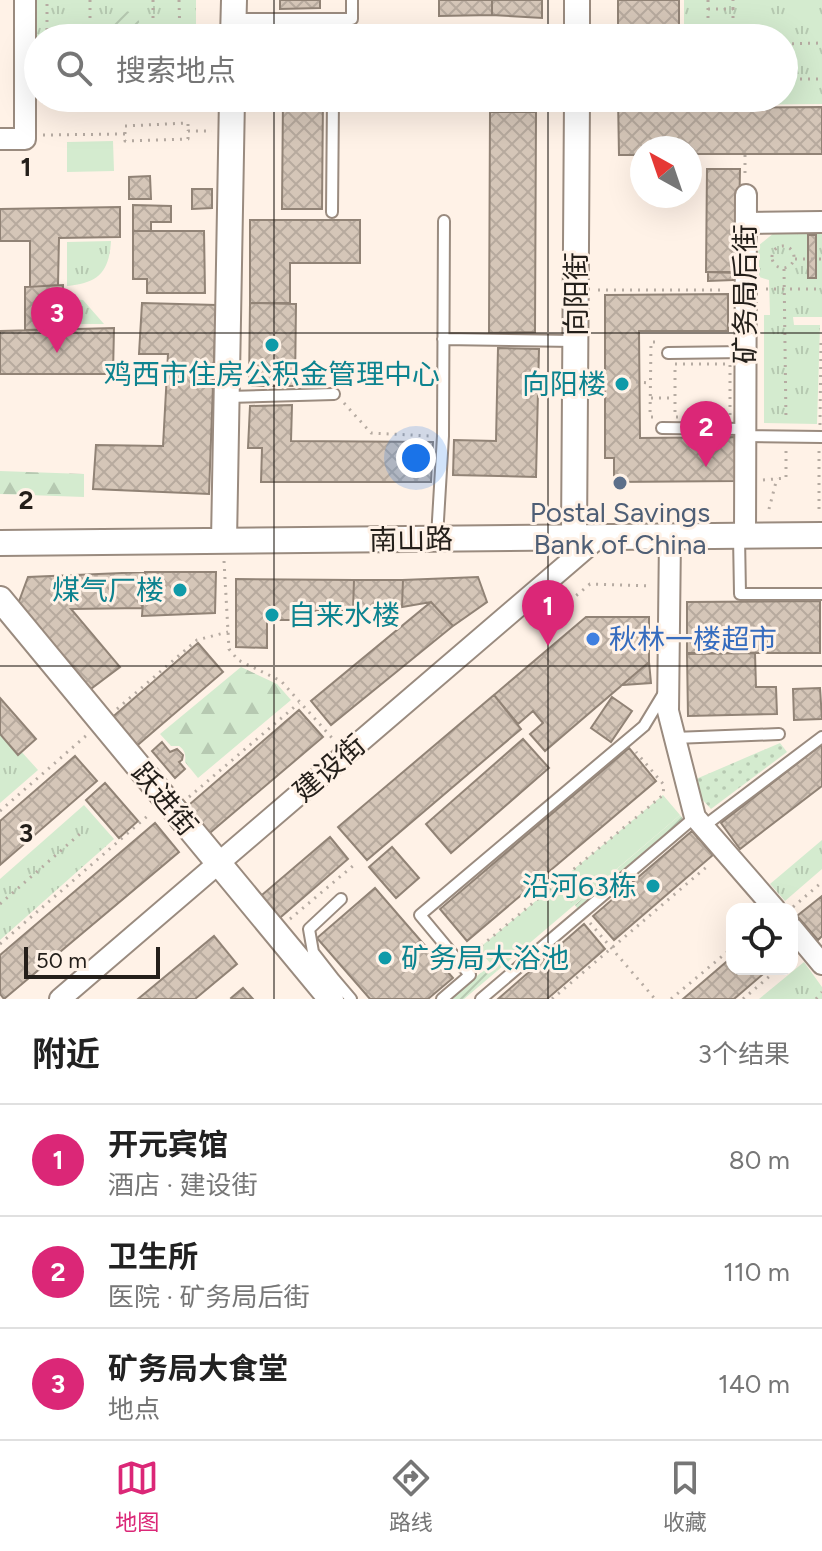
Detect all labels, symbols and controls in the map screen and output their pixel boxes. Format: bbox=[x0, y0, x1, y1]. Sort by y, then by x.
search box bbox=[24, 24, 798, 112]
icon: search bbox=[52, 46, 96, 90]
text: 搜索地点 bbox=[116, 52, 236, 89]
north arrow bbox=[630, 136, 702, 208]
text: 1 bbox=[21, 151, 31, 183]
street label: 矿务局后街 bbox=[728, 224, 762, 364]
street label: 向阳街 bbox=[559, 252, 593, 336]
pin: 3 bbox=[31, 287, 83, 353]
marker: 鸡西市住房公积金管理中心 bbox=[263, 336, 281, 354]
place label: 鸡西市住房公积金管理中心 bbox=[104, 357, 440, 391]
place label: 向阳楼 bbox=[522, 367, 606, 401]
marker: 向阳楼 bbox=[613, 375, 631, 393]
pin: 2 bbox=[680, 401, 732, 467]
your location bbox=[396, 438, 436, 478]
marker: Postal Savings Bank of China bbox=[611, 474, 629, 492]
text: 2 bbox=[18, 484, 34, 516]
place label: Postal Savings Bank of China bbox=[530, 495, 710, 561]
street label: 南山路 bbox=[369, 521, 453, 557]
place label: 煤气厂楼 bbox=[52, 573, 164, 607]
pin: 1 bbox=[522, 580, 574, 646]
marker: 煤气厂楼 bbox=[171, 581, 189, 599]
place label: 自来水楼 bbox=[288, 598, 400, 632]
marker: 自来水楼 bbox=[263, 606, 281, 624]
place label: 秋林一楼超市 bbox=[609, 622, 777, 656]
marker: 秋林一楼超市 bbox=[584, 630, 602, 648]
street label: 建设街 bbox=[286, 728, 372, 808]
street label: 跃进街 bbox=[125, 756, 205, 842]
text: 3 bbox=[19, 817, 33, 849]
place label: 沿河63栋 bbox=[522, 869, 637, 903]
marker: 沿河63栋 bbox=[644, 877, 662, 895]
map controls bbox=[726, 903, 798, 975]
button: locate bbox=[726, 903, 798, 975]
place label: 矿务局大浴池 bbox=[401, 941, 569, 975]
scale bar bbox=[24, 943, 160, 979]
text: 50 m bbox=[36, 947, 87, 974]
marker: 矿务局大浴池 bbox=[376, 949, 394, 967]
text: 附近 bbox=[32, 1034, 100, 1075]
text: 3个结果 bbox=[698, 1038, 790, 1070]
text: 开元宾馆 bbox=[108, 1126, 228, 1163]
text: 1 bbox=[53, 1144, 63, 1176]
text: 80 m bbox=[729, 1144, 790, 1176]
text: 酒店 · 建设街 bbox=[108, 1169, 257, 1201]
text: 卫生所 bbox=[108, 1238, 198, 1275]
text: 2 bbox=[50, 1256, 66, 1288]
text: 110 m bbox=[723, 1256, 790, 1288]
text: 医院 · 矿务局后街 bbox=[108, 1281, 309, 1313]
text: 矿务局大食堂 bbox=[108, 1350, 288, 1387]
text: 3 bbox=[51, 1368, 65, 1400]
text: 140 m bbox=[718, 1368, 790, 1400]
text: 地点 bbox=[108, 1393, 160, 1425]
tab: 地图 bbox=[115, 1456, 159, 1536]
tab: 路线 bbox=[389, 1456, 433, 1536]
tab: 收藏 bbox=[663, 1456, 707, 1536]

